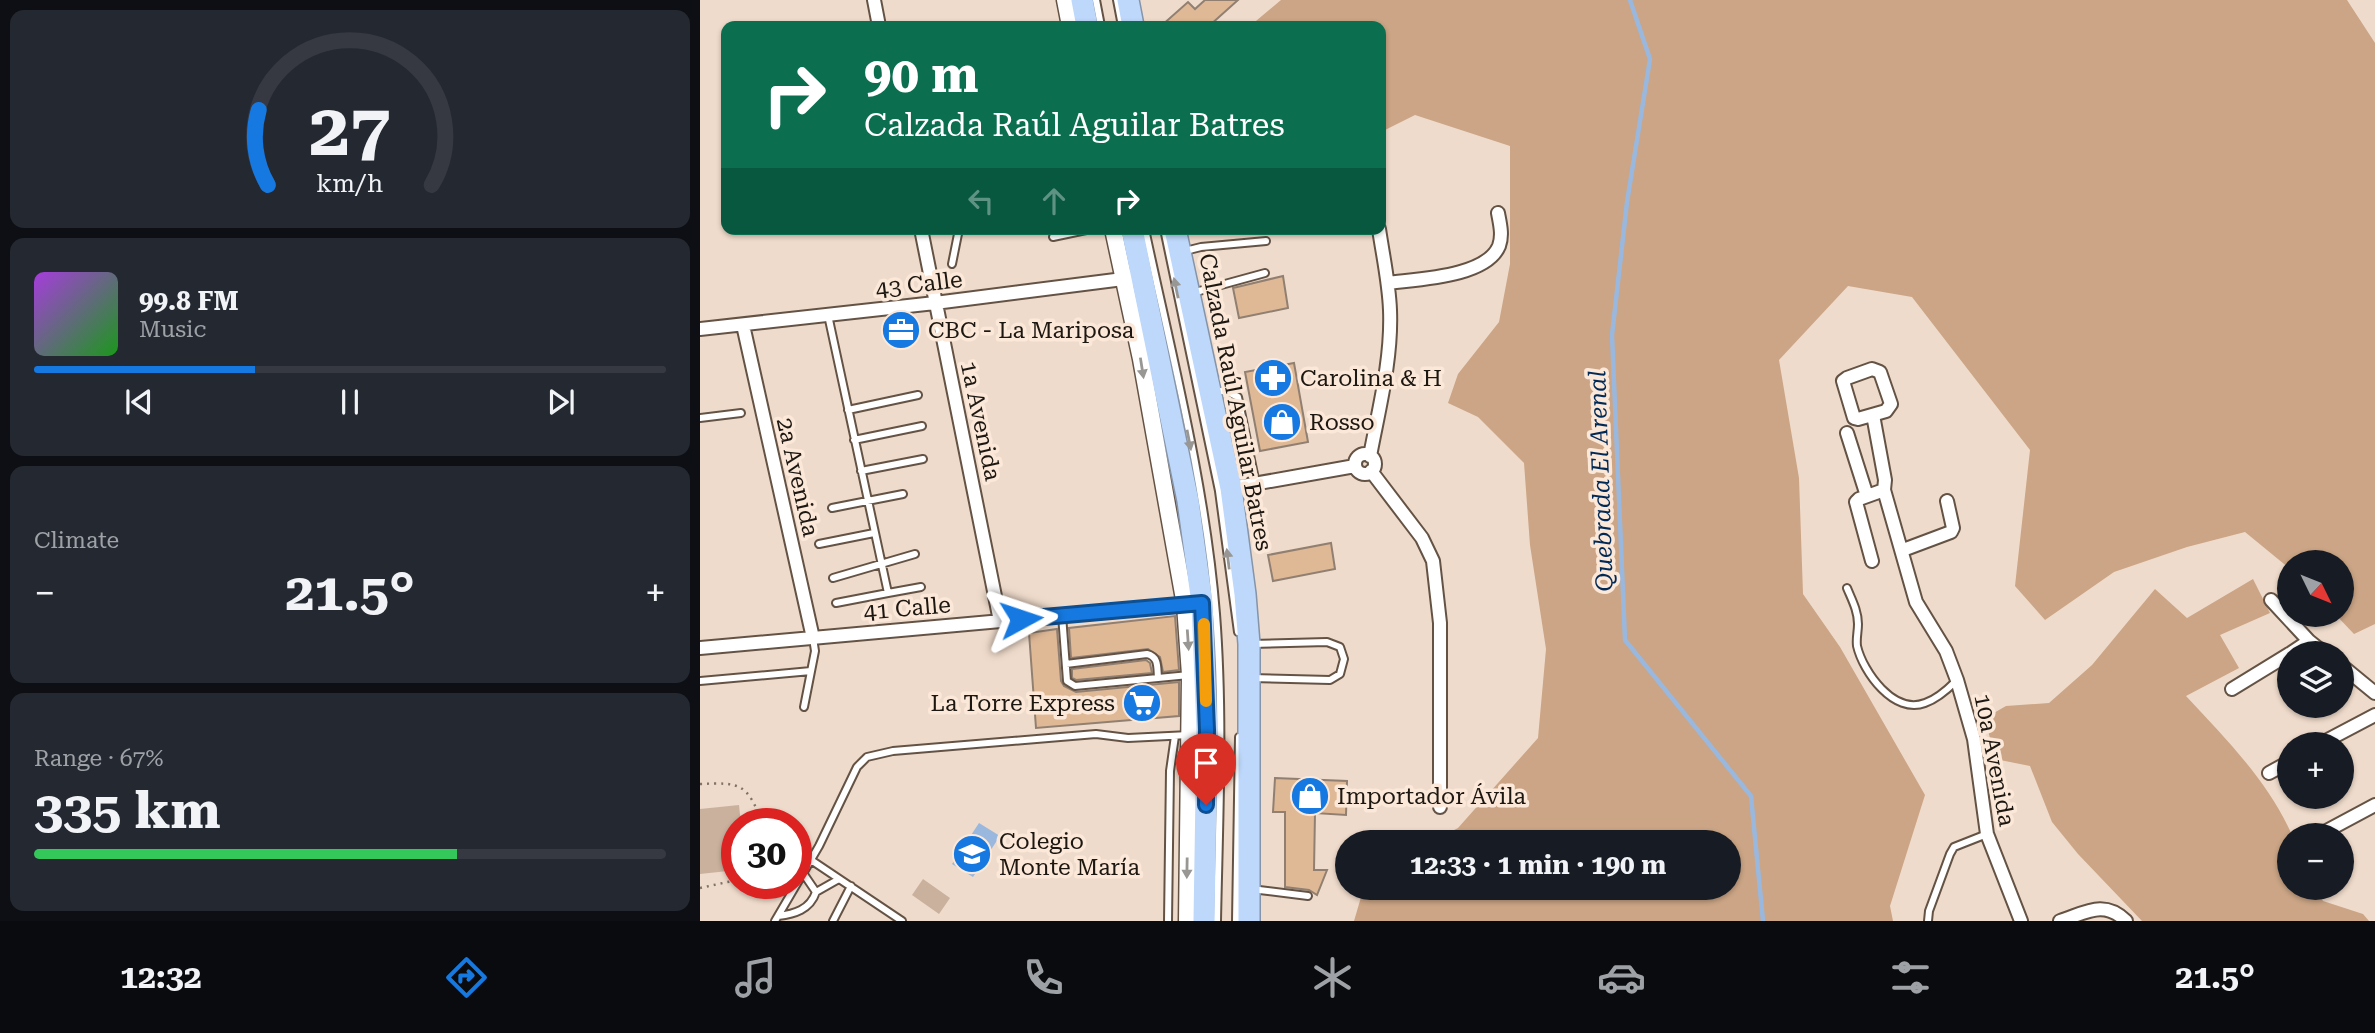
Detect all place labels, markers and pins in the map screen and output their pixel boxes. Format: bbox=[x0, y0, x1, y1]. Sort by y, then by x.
office icon: CBC - La Mariposa bbox=[880, 309, 922, 351]
place label: CBC - La Mariposa bbox=[928, 317, 1135, 344]
pharmacy icon: Carolina & H bbox=[1252, 357, 1294, 399]
place label: Carolina & H bbox=[1300, 365, 1442, 392]
shop icon: Rosso bbox=[1261, 401, 1303, 443]
place label: Rosso bbox=[1309, 409, 1375, 436]
supermarket icon: La Torre Express bbox=[1121, 682, 1163, 724]
place label: La Torre Express bbox=[931, 690, 1115, 717]
pin bbox=[1176, 733, 1236, 805]
shop icon: Importador Ávila bbox=[1289, 775, 1331, 817]
place label: Importador Ávila bbox=[1337, 783, 1527, 810]
place label: Colegio Monte María bbox=[999, 828, 1140, 881]
school or university icon: Colegio Monte María bbox=[951, 833, 993, 875]

